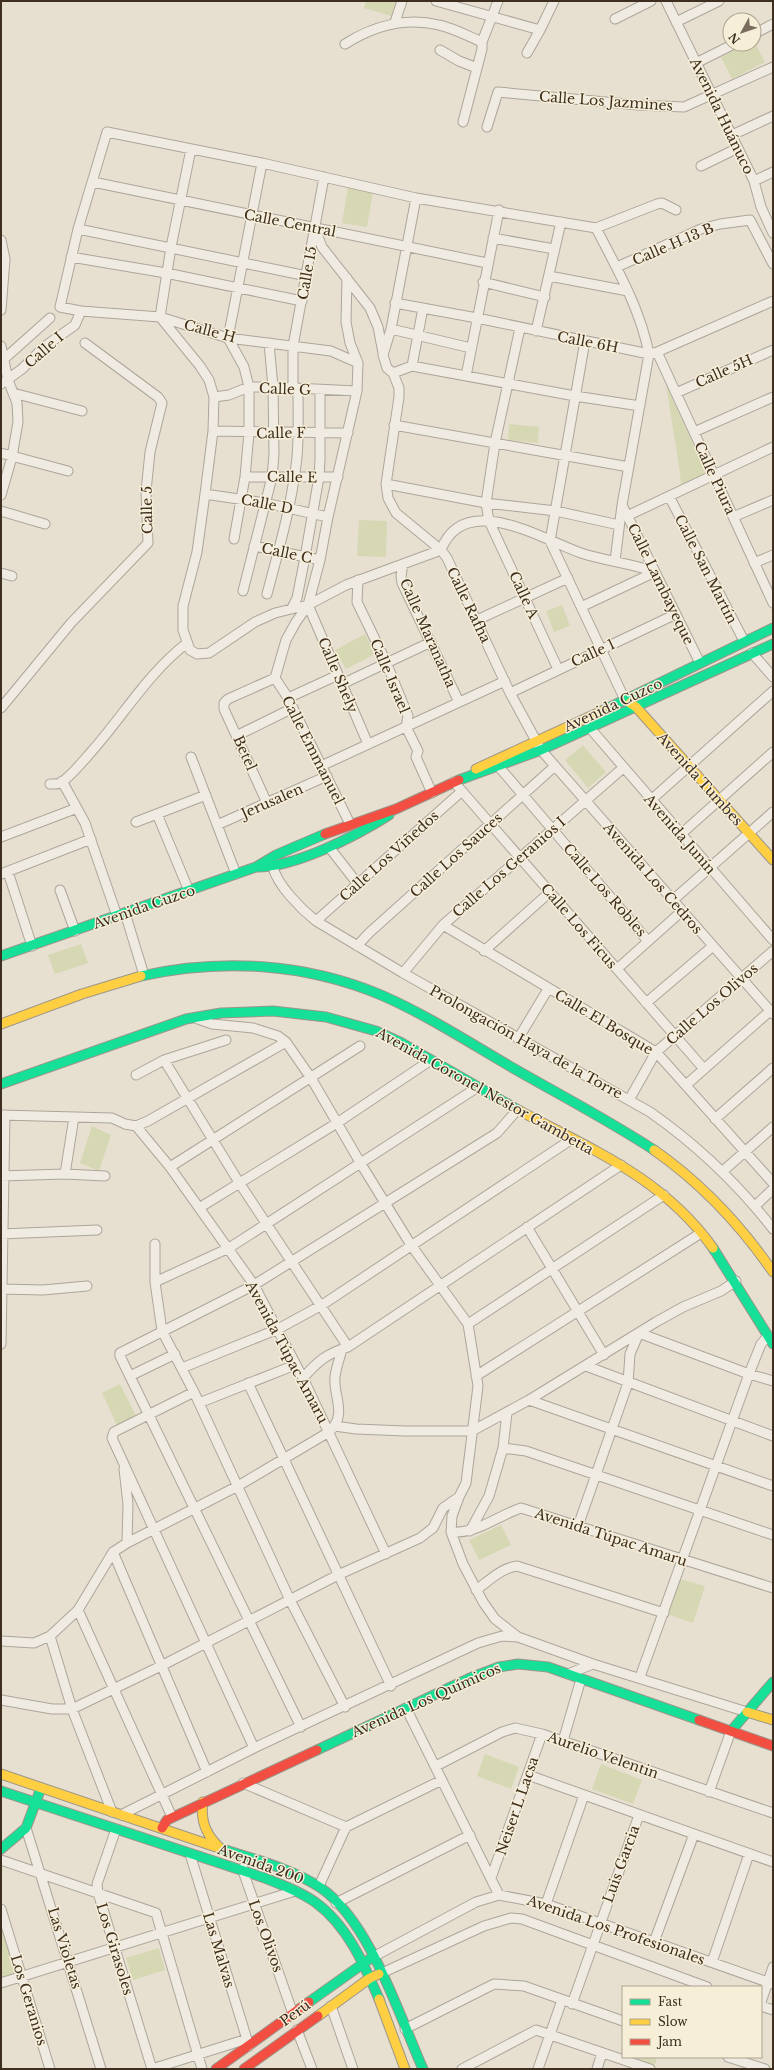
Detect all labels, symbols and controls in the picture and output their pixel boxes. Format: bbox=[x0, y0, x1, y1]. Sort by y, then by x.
north arrow bbox=[722, 12, 762, 52]
text: N bbox=[725, 29, 743, 47]
street label: Avenida Huánuco bbox=[686, 54, 758, 177]
street label: Calle Los Jazmines bbox=[538, 87, 674, 115]
street label: Calle Central bbox=[242, 205, 338, 241]
street label: Calle H 13 B bbox=[630, 219, 717, 269]
street label: Calle 15 bbox=[293, 245, 321, 301]
street label: Calle H bbox=[182, 315, 238, 347]
street label: Calle 6H bbox=[556, 327, 620, 357]
street label: Calle I bbox=[21, 328, 67, 372]
street label: Calle 5H bbox=[692, 350, 756, 392]
street label: Calle G bbox=[259, 379, 311, 399]
street label: Calle F bbox=[256, 424, 307, 442]
street label: Calle Piura bbox=[690, 439, 740, 518]
street label: Calle E bbox=[267, 468, 317, 486]
street label: Calle 5 bbox=[138, 486, 156, 534]
street label: Calle D bbox=[240, 490, 294, 518]
street label: Calle San Martín bbox=[671, 511, 741, 627]
street label: Calle Lambayeque bbox=[624, 520, 698, 648]
street label: Calle C bbox=[260, 539, 314, 567]
street label: Calle Rafha bbox=[443, 564, 495, 646]
street label: Calle A bbox=[505, 568, 543, 622]
street label: Calle Maranatha bbox=[396, 576, 460, 691]
street label: Calle Shely bbox=[314, 635, 362, 715]
street label: Calle 1 bbox=[568, 635, 618, 671]
street label: Calle Israel bbox=[366, 636, 414, 716]
street label: Avenida Cuzco bbox=[560, 674, 665, 736]
street label: Calle Emmanuel bbox=[278, 693, 348, 808]
street label: Avenida Tumbes bbox=[653, 728, 747, 829]
street label: Betel bbox=[229, 733, 261, 774]
street label: Jerusalen bbox=[237, 779, 306, 823]
street label: Avenida Junín bbox=[640, 789, 720, 878]
street label: Calle Los Viñedos bbox=[336, 807, 442, 905]
street label: Calle Los Sauces bbox=[406, 809, 506, 901]
street label: Calle Los Geranios I bbox=[449, 813, 569, 921]
street label: Avenida Los Cedros bbox=[599, 818, 706, 938]
street label: Calle Los Robles bbox=[560, 840, 650, 940]
street label: Calle Los Ficus bbox=[537, 880, 621, 972]
street label: Avenida Cuzco bbox=[90, 881, 197, 933]
street label: Calle Los Olivos bbox=[662, 959, 762, 1049]
street label: Prolongación Haya de la Torre bbox=[426, 981, 626, 1103]
street label: Calle El Bosque bbox=[552, 986, 656, 1058]
street label: Avenida Coronel Nestor Gambetta bbox=[372, 1023, 597, 1159]
street label: Avenida Túpac Amaru bbox=[241, 1277, 333, 1427]
street label: Avenida Túpac Amaru bbox=[532, 1504, 690, 1570]
street label: Avenida Los Químicos bbox=[348, 1659, 504, 1742]
street label: Aurelio Velentin bbox=[544, 1727, 661, 1783]
street label: Neiser L Lacsa bbox=[492, 1754, 542, 1858]
street label: Luis Garcia bbox=[599, 1823, 643, 1905]
street label: Avenida 200 bbox=[215, 1840, 307, 1888]
street label: Avenida Los Profesionales bbox=[524, 1891, 707, 1969]
street label: Los Olivos bbox=[245, 1897, 287, 1975]
street label: Los Girasoles bbox=[92, 1901, 138, 1997]
street label: Las Violetas bbox=[44, 1905, 86, 1991]
street label: Las Malvas bbox=[199, 1910, 239, 1990]
street label: Los Geranios bbox=[7, 1952, 51, 2048]
legend bbox=[622, 1986, 762, 2058]
text: Fast bbox=[658, 1994, 683, 2009]
street label: Perú bbox=[276, 1996, 314, 2030]
text: Slow bbox=[658, 2014, 688, 2029]
text: Jam bbox=[656, 2034, 682, 2049]

